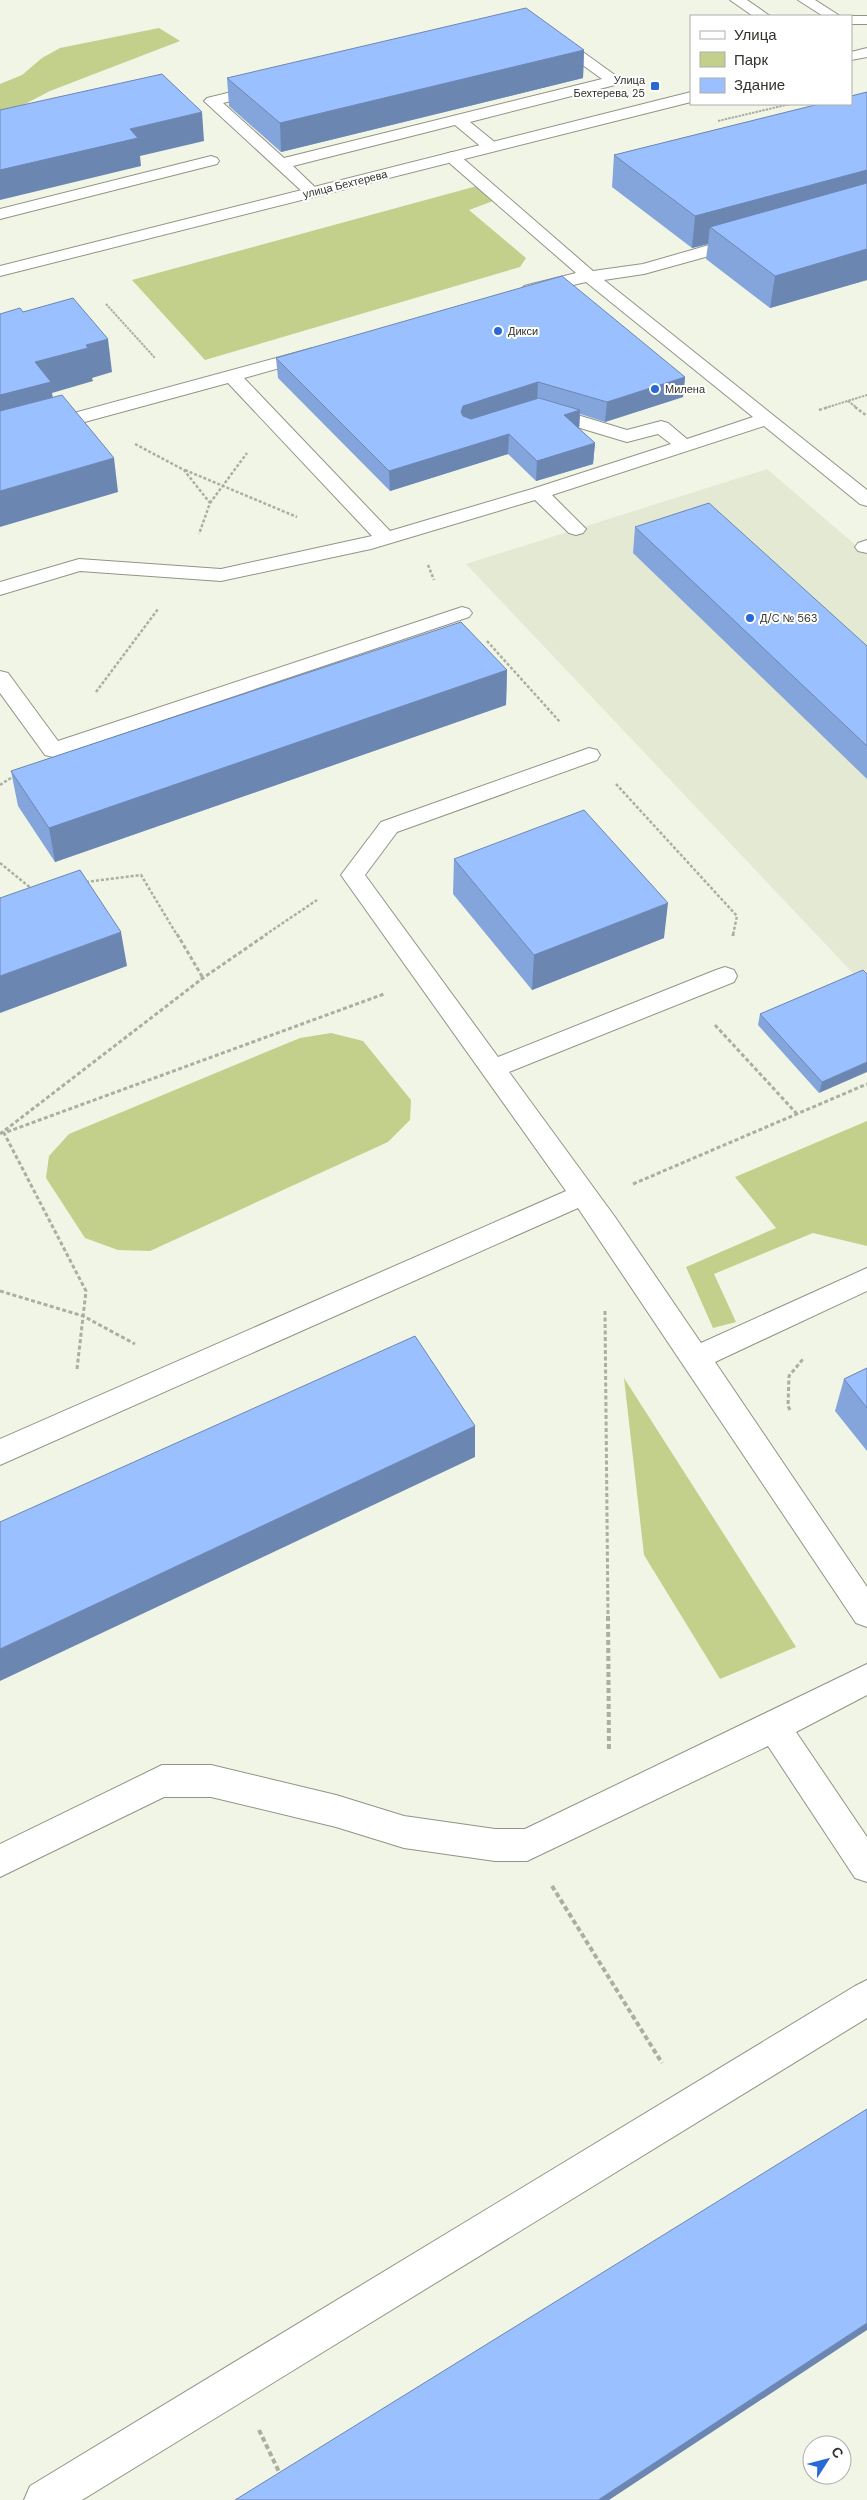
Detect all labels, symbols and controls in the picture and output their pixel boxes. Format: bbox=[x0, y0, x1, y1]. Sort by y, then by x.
legend bbox=[690, 15, 852, 105]
text: Улица bbox=[734, 25, 777, 45]
text: Парк bbox=[734, 50, 768, 70]
place label: Улица Бехтерева, 25 bbox=[573, 73, 646, 100]
text: Здание bbox=[734, 75, 785, 95]
marker: Улица Бехтерева, 25 bbox=[649, 80, 661, 92]
street label: улица Бехтерева bbox=[301, 167, 390, 201]
place label: Дикси bbox=[508, 324, 538, 338]
marker: Дикси bbox=[492, 325, 504, 337]
place label: Милена bbox=[665, 382, 706, 396]
marker: Милена bbox=[649, 383, 661, 395]
place label: Д/C № 563 bbox=[760, 611, 817, 625]
marker: Д/C № 563 bbox=[744, 612, 756, 624]
north arrow bbox=[802, 2435, 852, 2485]
text: С bbox=[827, 2443, 848, 2462]

